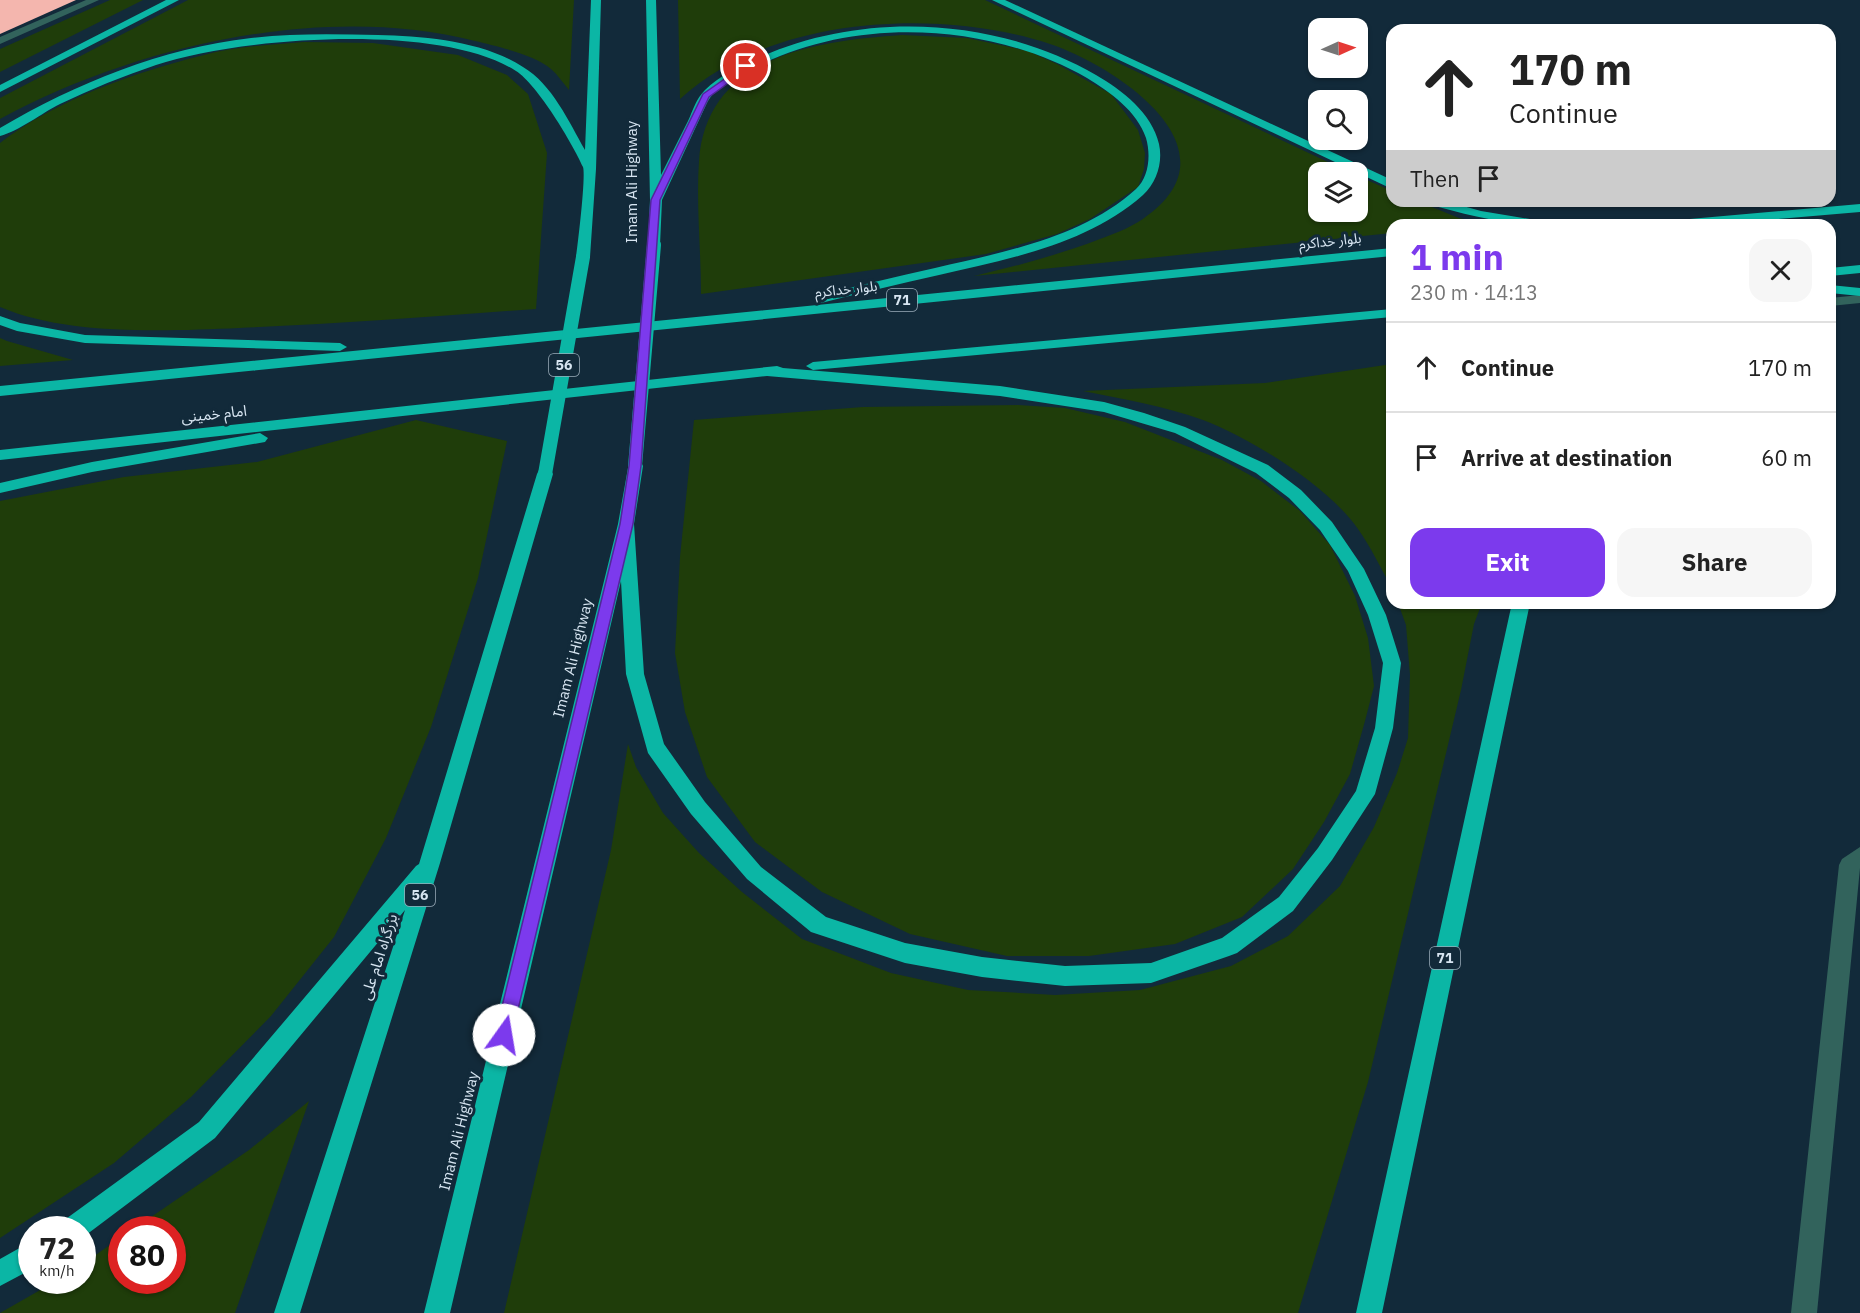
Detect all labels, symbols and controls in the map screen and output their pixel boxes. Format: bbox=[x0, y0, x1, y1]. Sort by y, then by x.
north arrow bbox=[1308, 18, 1368, 78]
map controls bbox=[1308, 18, 1368, 222]
pin bbox=[720, 40, 771, 91]
text: 170 m bbox=[1509, 42, 1632, 97]
icon: ahead bbox=[1410, 48, 1488, 126]
icon: arrive bbox=[729, 49, 762, 82]
button: search bbox=[1308, 90, 1368, 150]
text: Continue bbox=[1509, 95, 1618, 130]
street label: Imam Ali Highway bbox=[622, 120, 641, 243]
button: layers bbox=[1308, 162, 1368, 222]
icon: arrive bbox=[1472, 162, 1505, 195]
text: Then bbox=[1410, 164, 1460, 193]
street label: بلوار خداکرم bbox=[1298, 229, 1363, 255]
text: 1 min bbox=[1410, 233, 1504, 280]
button: close bbox=[1749, 239, 1812, 302]
street label: بلوار خداکرم bbox=[814, 277, 879, 303]
text: 230 m · 14:13 bbox=[1410, 279, 1538, 306]
road number: 71 bbox=[887, 289, 917, 311]
icon: ahead bbox=[1410, 351, 1443, 384]
text: Continue bbox=[1461, 353, 1554, 382]
text: 170 m bbox=[1748, 353, 1812, 382]
road number: 56 bbox=[549, 354, 579, 376]
street label: امام خمینی bbox=[180, 401, 248, 428]
icon: arrive bbox=[1410, 441, 1443, 474]
text: Arrive at destination bbox=[1461, 443, 1672, 472]
text: 60 m bbox=[1761, 443, 1812, 472]
button: Exit bbox=[1410, 528, 1605, 597]
button: Share bbox=[1617, 528, 1812, 597]
street label: Imam Ali Highway bbox=[549, 596, 597, 719]
road number: 56 bbox=[405, 884, 435, 906]
street label: بزرگراه امام علی bbox=[356, 911, 403, 1003]
road number: 71 bbox=[1430, 947, 1460, 969]
position arrow bbox=[472, 1003, 536, 1067]
street label: Imam Ali Highway bbox=[435, 1069, 483, 1192]
speed limit sign: 80 bbox=[108, 1216, 186, 1294]
text: 72 bbox=[39, 1228, 75, 1267]
text: km/h bbox=[39, 1261, 75, 1280]

